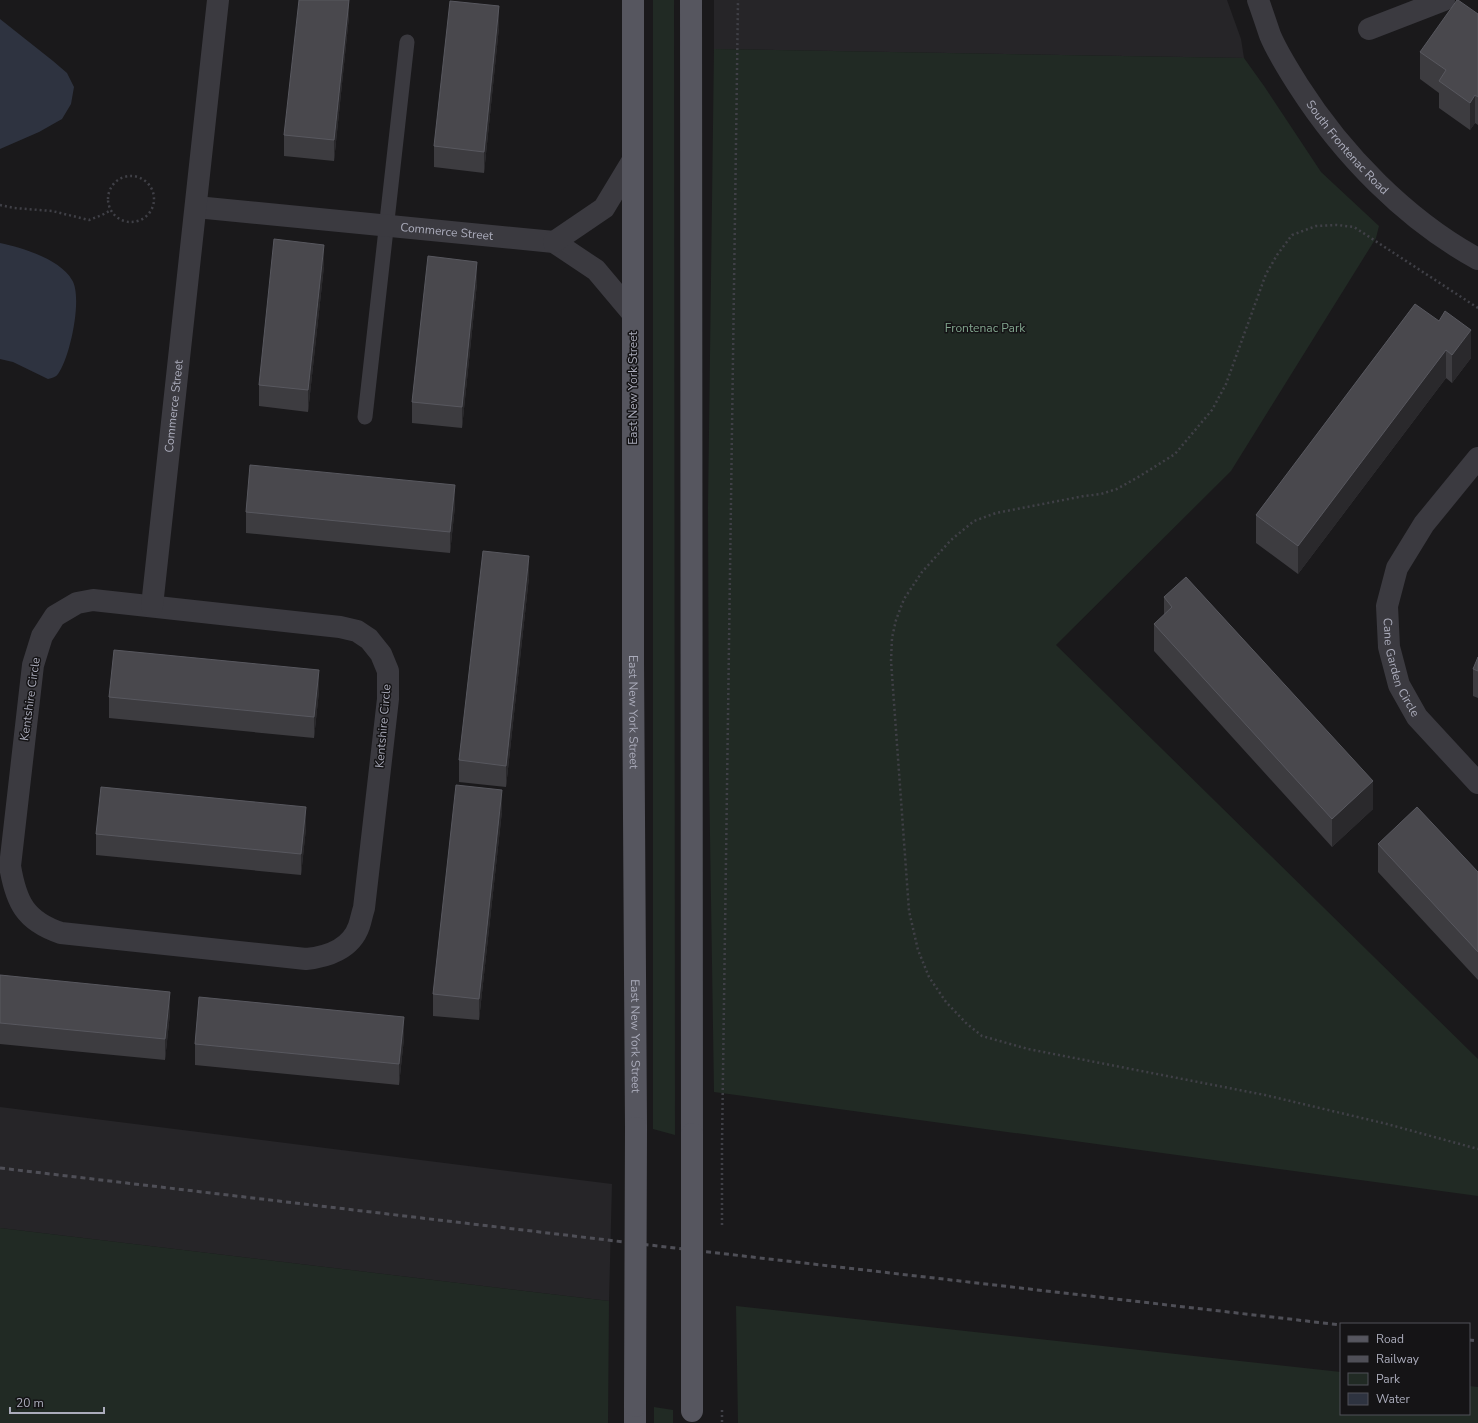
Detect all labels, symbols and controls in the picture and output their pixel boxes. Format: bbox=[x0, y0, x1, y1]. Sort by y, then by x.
street label: South Frontenac Road bbox=[1302, 97, 1392, 198]
street label: Commerce Street bbox=[400, 219, 495, 244]
park label: Frontenac Park bbox=[945, 320, 1026, 336]
street label: East New York Street bbox=[625, 330, 641, 445]
street label: Commerce Street bbox=[161, 358, 187, 453]
street label: Cane Garden Circle bbox=[1380, 618, 1423, 720]
street label: East New York Street bbox=[625, 655, 642, 770]
street label: Kentshire Circle bbox=[16, 656, 44, 742]
street label: Kentshire Circle bbox=[371, 683, 395, 769]
street label: East New York Street bbox=[627, 979, 644, 1094]
legend bbox=[1340, 1323, 1470, 1415]
text: Road bbox=[1376, 1331, 1404, 1347]
text: Railway bbox=[1376, 1351, 1420, 1367]
text: Park bbox=[1376, 1371, 1401, 1387]
scale bar bbox=[10, 1389, 104, 1415]
text: Water bbox=[1376, 1391, 1410, 1407]
text: 20 m bbox=[16, 1395, 44, 1411]

